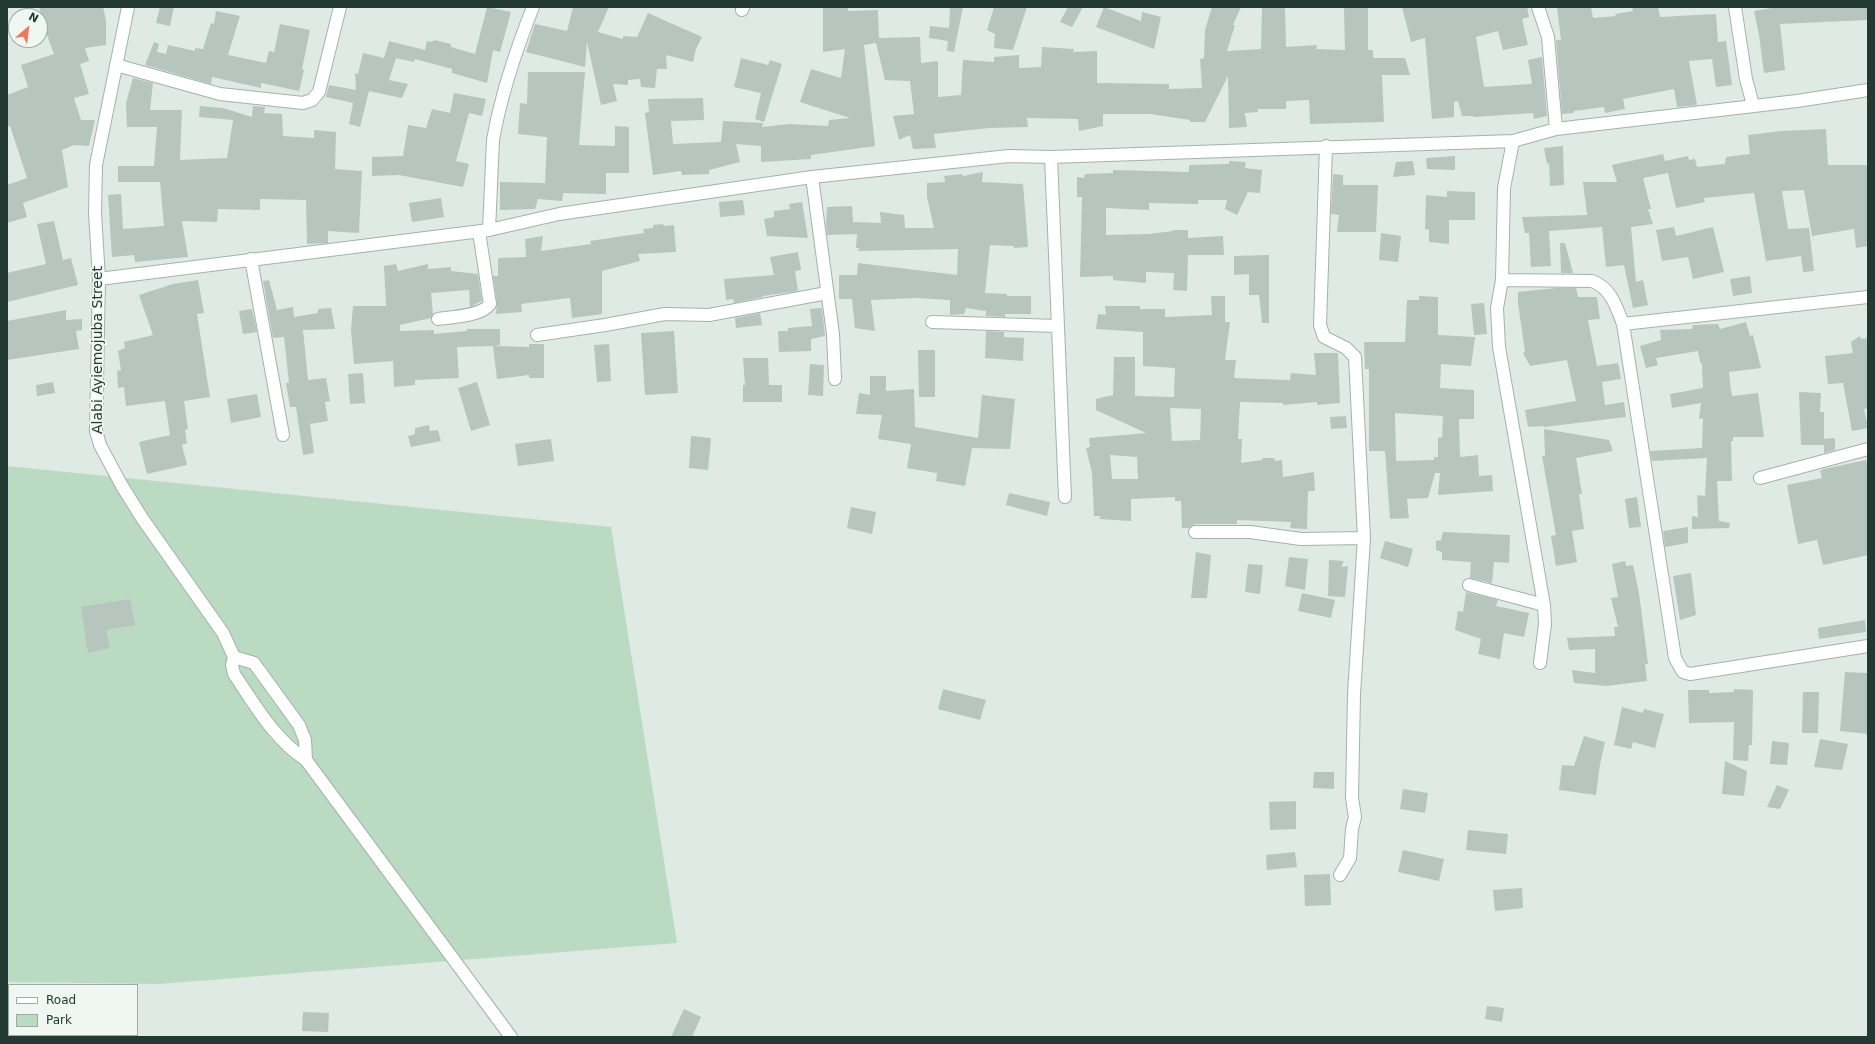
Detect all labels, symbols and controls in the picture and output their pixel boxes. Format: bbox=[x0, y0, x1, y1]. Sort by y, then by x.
north arrow bbox=[8, 8, 48, 48]
text: N bbox=[26, 10, 41, 26]
street label: Alabi Ayiemojuba Street bbox=[90, 266, 106, 434]
legend bbox=[8, 984, 138, 1036]
text: Road bbox=[46, 993, 76, 1007]
text: Park bbox=[46, 1013, 72, 1027]

